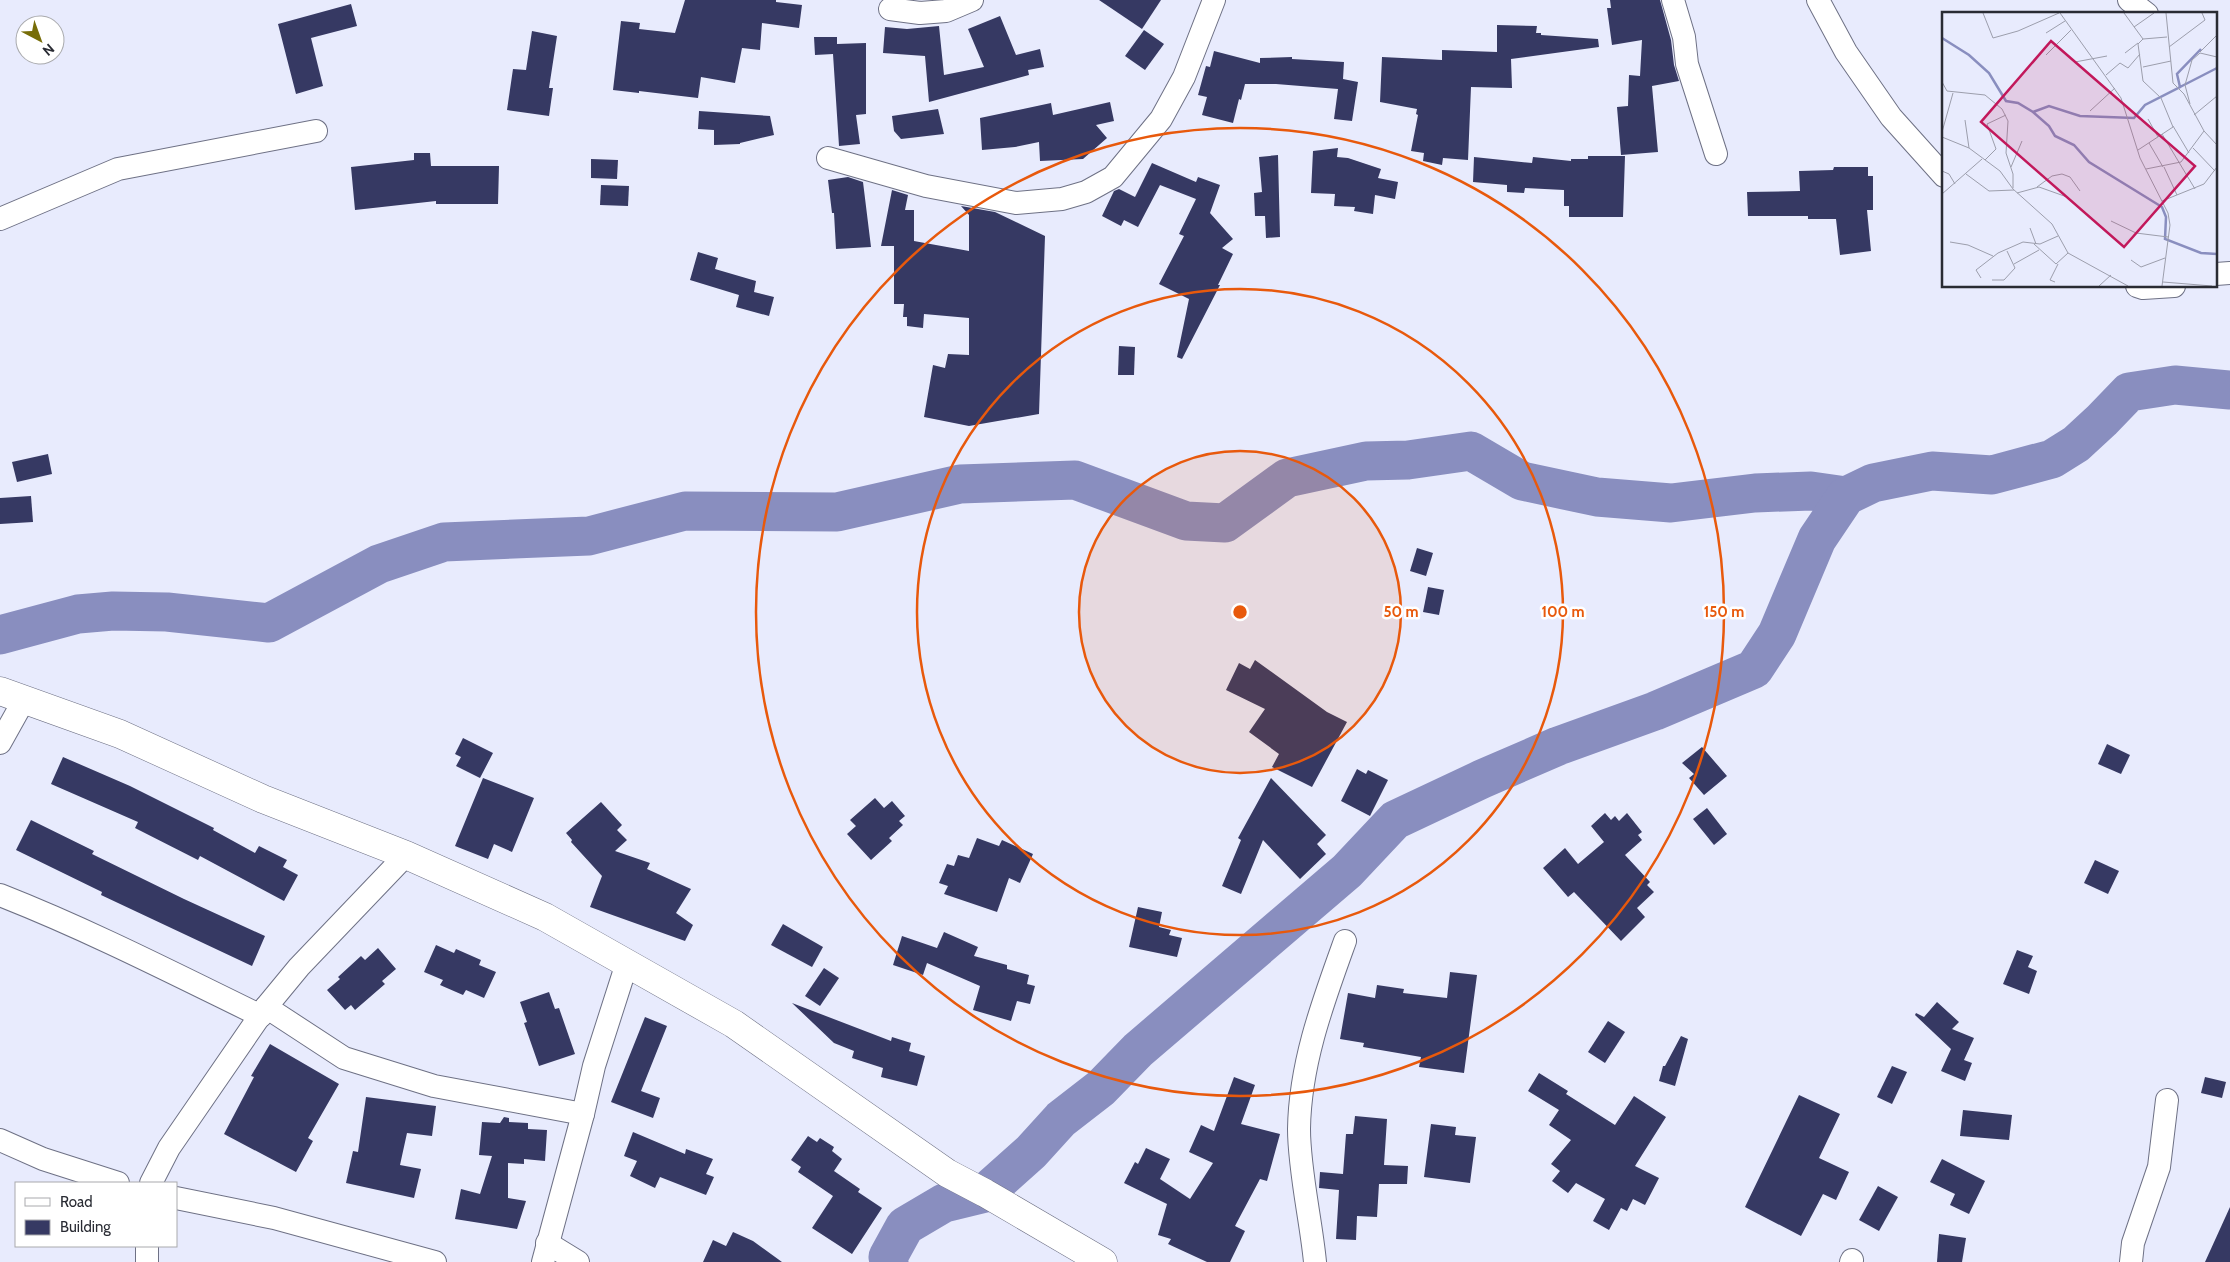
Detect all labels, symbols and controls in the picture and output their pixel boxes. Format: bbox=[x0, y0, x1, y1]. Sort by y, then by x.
inset map bbox=[1942, 12, 2218, 288]
north arrow bbox=[15, 15, 65, 65]
text: N bbox=[39, 40, 58, 60]
centre of rings bbox=[1231, 603, 1249, 621]
text: 50 m bbox=[1383, 603, 1419, 621]
text: 100 m bbox=[1541, 603, 1585, 621]
text: 150 m bbox=[1704, 603, 1744, 621]
legend bbox=[15, 1182, 178, 1247]
text: Road bbox=[60, 1193, 93, 1211]
text: Building bbox=[60, 1218, 111, 1236]

